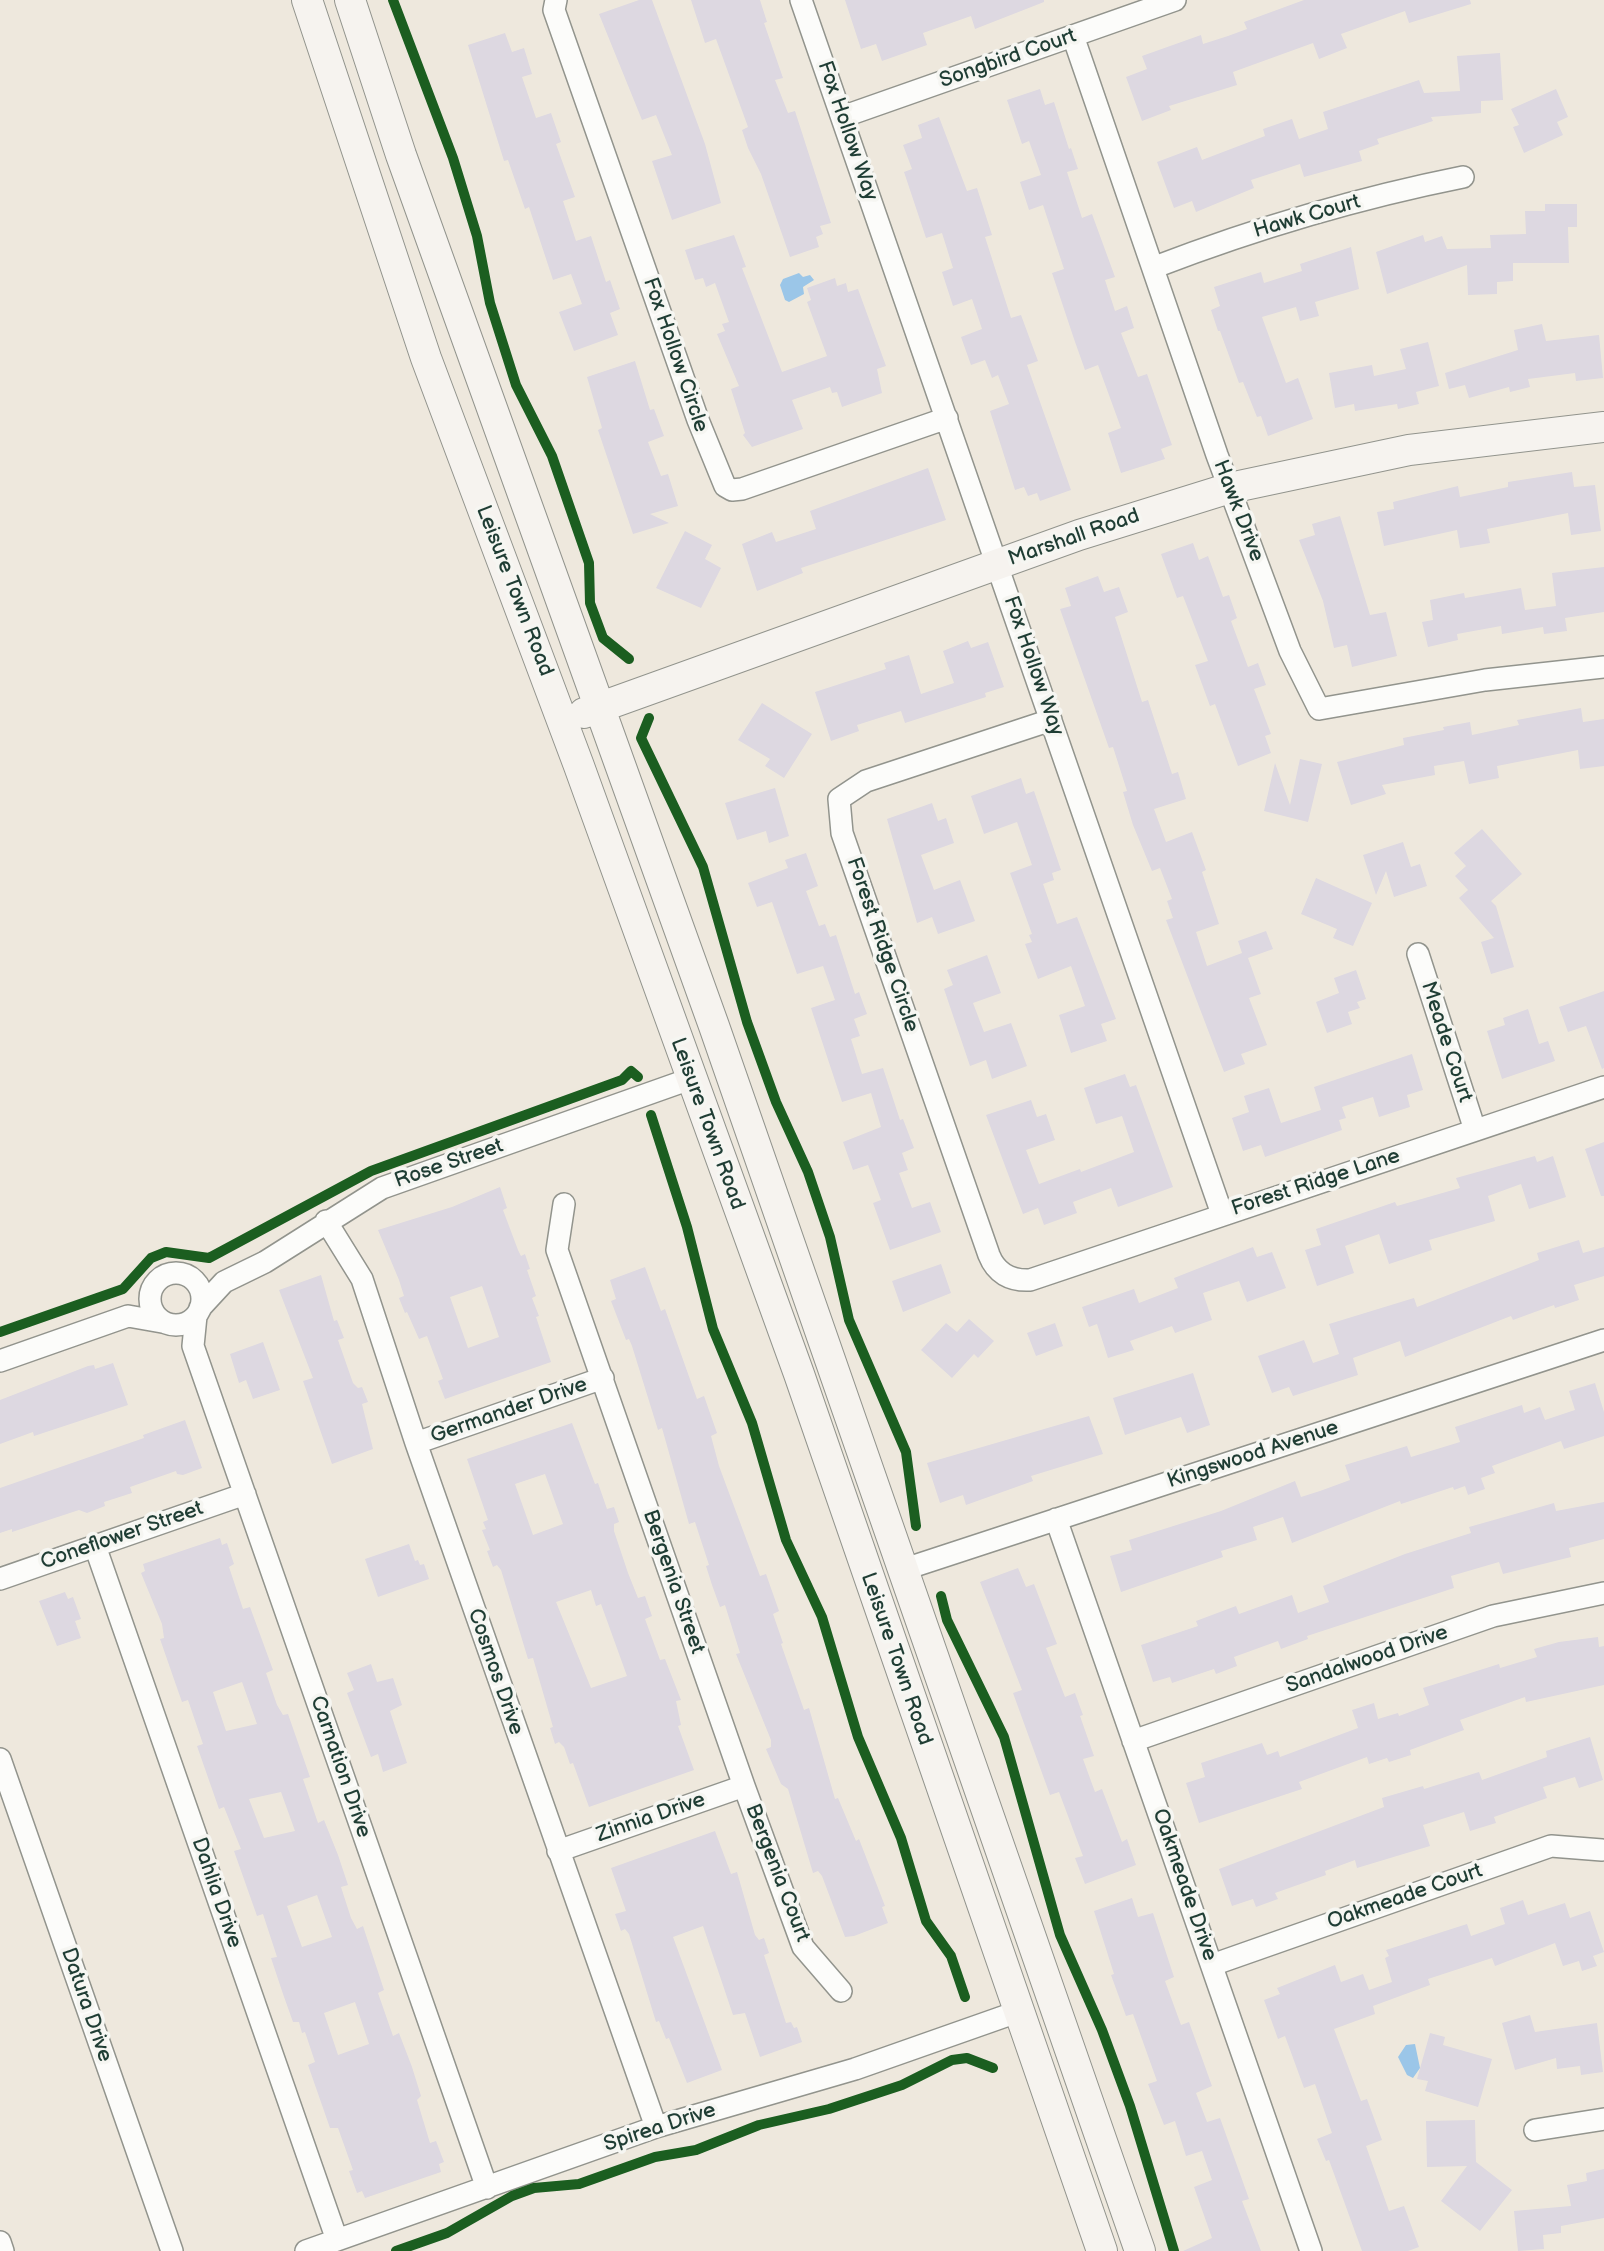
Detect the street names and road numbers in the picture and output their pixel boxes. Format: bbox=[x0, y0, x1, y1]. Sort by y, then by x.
street label: Songbird Court bbox=[936, 24, 1080, 94]
street label: Fox Hollow Way bbox=[811, 58, 883, 204]
street label: Hawk Court bbox=[1251, 190, 1363, 244]
street label: Fox Hollow Circle bbox=[637, 274, 713, 436]
street label: Hawk Drive bbox=[1207, 457, 1269, 565]
street label: Leisure Town Road bbox=[470, 502, 558, 680]
street label: Marshall Road bbox=[1005, 504, 1143, 572]
street label: Fox Hollow Way bbox=[997, 593, 1069, 739]
street label: Forest Ridge Circle bbox=[840, 854, 924, 1036]
street label: Meade Court bbox=[1415, 979, 1477, 1105]
street label: Leisure Town Road bbox=[664, 1035, 750, 1213]
street label: Rose Street bbox=[391, 1134, 507, 1194]
street label: Forest Ridge Lane bbox=[1229, 1144, 1403, 1222]
street label: Germander Drive bbox=[427, 1372, 591, 1450]
street label: Kingswood Avenue bbox=[1164, 1415, 1342, 1495]
street label: Coneflower Street bbox=[37, 1496, 207, 1576]
street label: Bergenia Street bbox=[637, 1507, 709, 1657]
street label: Leisure Town Road bbox=[855, 1569, 937, 1749]
street label: Cosmos Drive bbox=[462, 1606, 528, 1738]
street label: Sandalwood Drive bbox=[1283, 1620, 1451, 1700]
street label: Carnation Drive bbox=[304, 1693, 376, 1841]
street label: Zinnia Drive bbox=[593, 1788, 709, 1848]
street label: Bergenia Court bbox=[739, 1801, 815, 1945]
street label: Oakmeade Drive bbox=[1146, 1806, 1222, 1964]
street label: Dahlia Drive bbox=[185, 1835, 247, 1951]
street label: Oakmeade Court bbox=[1324, 1859, 1486, 1935]
street label: Datura Drive bbox=[55, 1945, 117, 2065]
street label: Spirea Drive bbox=[601, 2098, 719, 2158]

